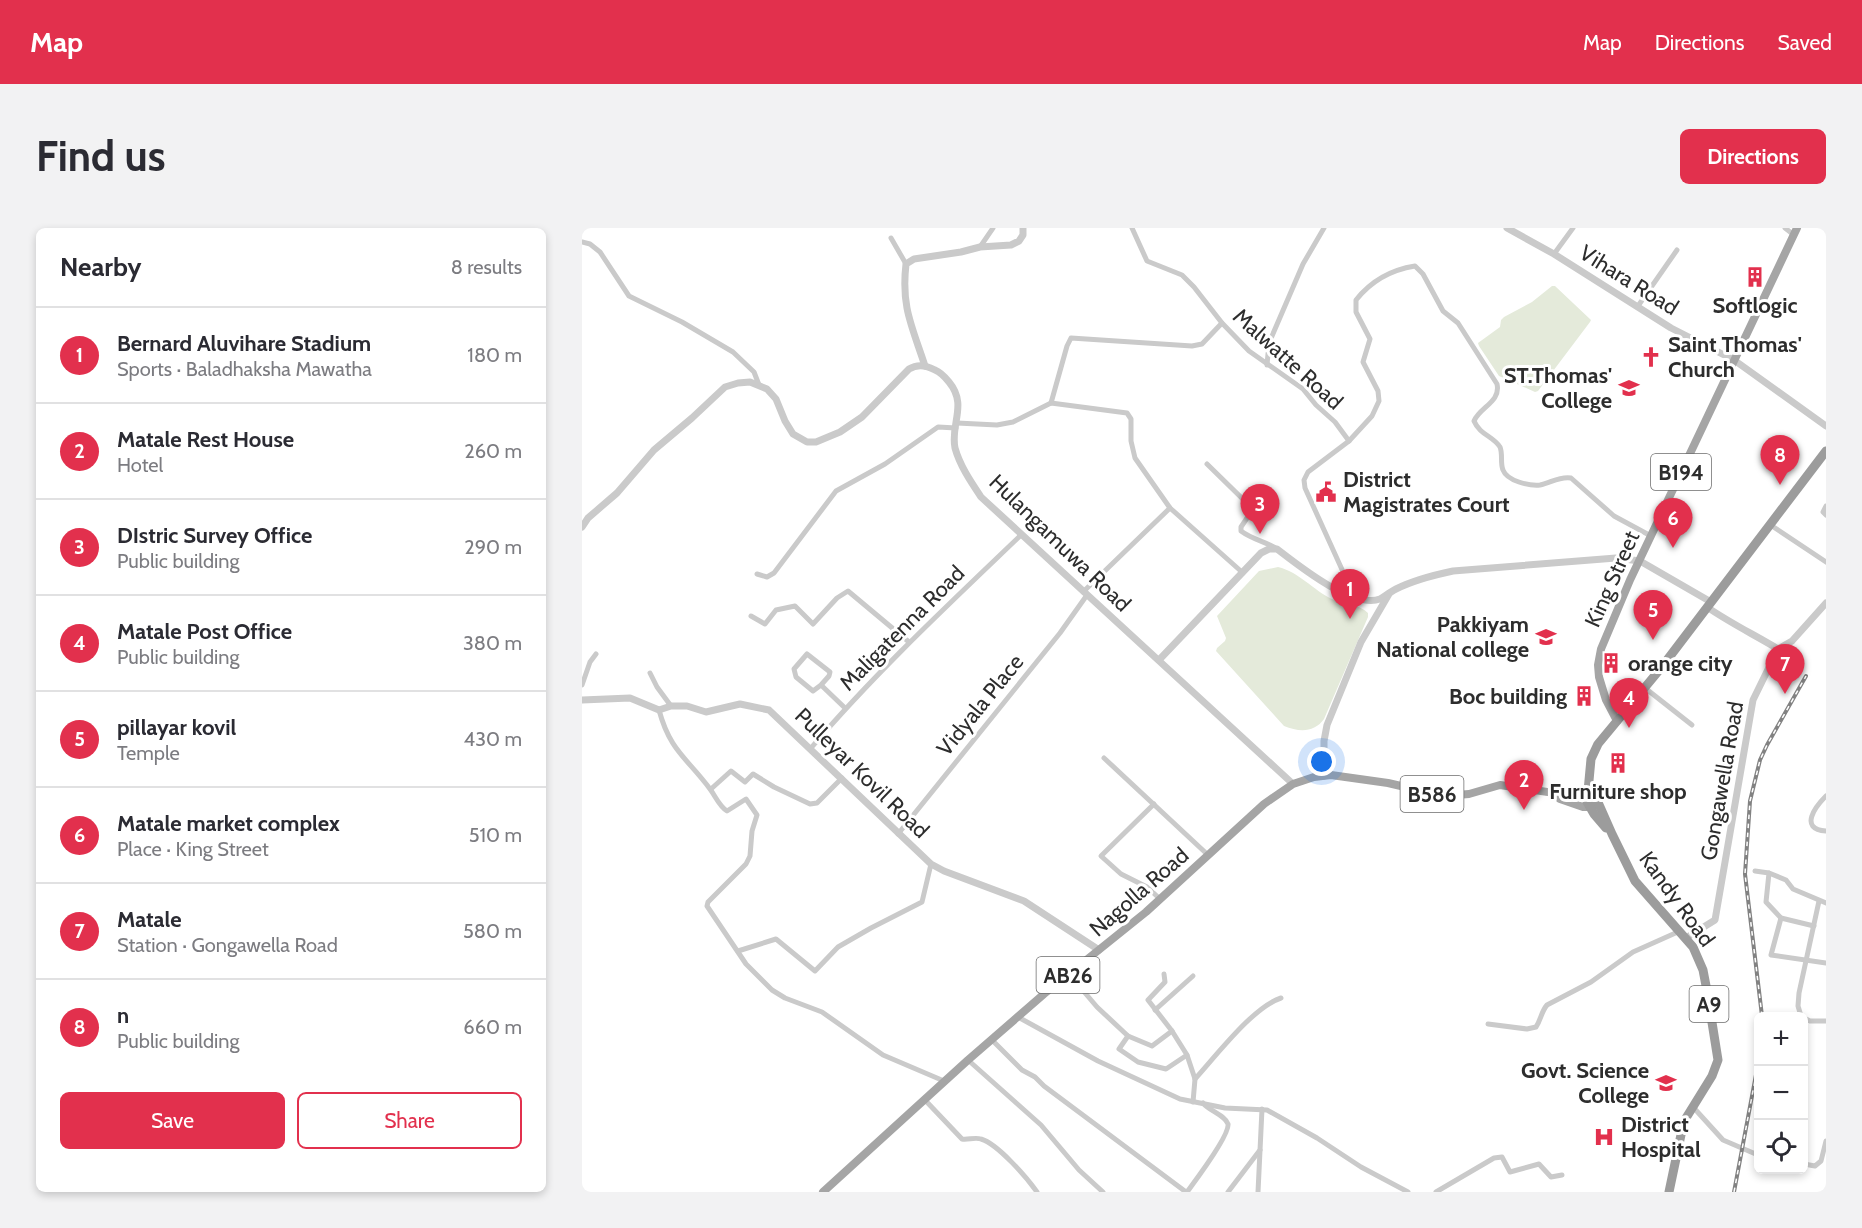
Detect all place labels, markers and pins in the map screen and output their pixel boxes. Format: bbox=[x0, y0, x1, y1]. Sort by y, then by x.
building icon: Softlogic bbox=[1743, 265, 1767, 289]
place label: Softlogic bbox=[1712, 292, 1798, 319]
place label: Saint Thomas' Church bbox=[1668, 331, 1802, 383]
church icon: Saint Thomas' Church bbox=[1639, 345, 1663, 369]
place label: ST.Thomas' College bbox=[1504, 362, 1612, 414]
school or university icon: ST.Thomas' College bbox=[1617, 376, 1641, 400]
pin: 8 bbox=[1760, 436, 1800, 485]
place label: District Magistrates Court bbox=[1343, 466, 1510, 518]
public building icon: District Magistrates Court bbox=[1314, 480, 1338, 504]
pin: 3 bbox=[1240, 484, 1280, 534]
pin: 6 bbox=[1654, 498, 1692, 548]
pin: 1 bbox=[1330, 570, 1370, 619]
pin: 5 bbox=[1634, 590, 1672, 640]
place label: Pakkiyam National college bbox=[1376, 611, 1529, 663]
school or university icon: Pakkiyam National college bbox=[1534, 625, 1558, 649]
pin: 7 bbox=[1766, 644, 1804, 694]
place label: orange city bbox=[1628, 650, 1733, 677]
building icon: orange city bbox=[1599, 651, 1623, 675]
pin: 4 bbox=[1610, 678, 1648, 728]
place label: Boc building bbox=[1449, 683, 1567, 710]
building icon: Boc building bbox=[1572, 684, 1596, 708]
building icon: Furniture shop bbox=[1606, 751, 1630, 775]
pin: 2 bbox=[1504, 760, 1544, 810]
place label: Furniture shop bbox=[1549, 778, 1687, 805]
place label: Govt. Science College bbox=[1521, 1057, 1649, 1109]
school or university icon: Govt. Science College bbox=[1654, 1071, 1678, 1095]
place label: District Hospital bbox=[1621, 1111, 1701, 1163]
hospital icon: District Hospital bbox=[1592, 1125, 1616, 1149]

